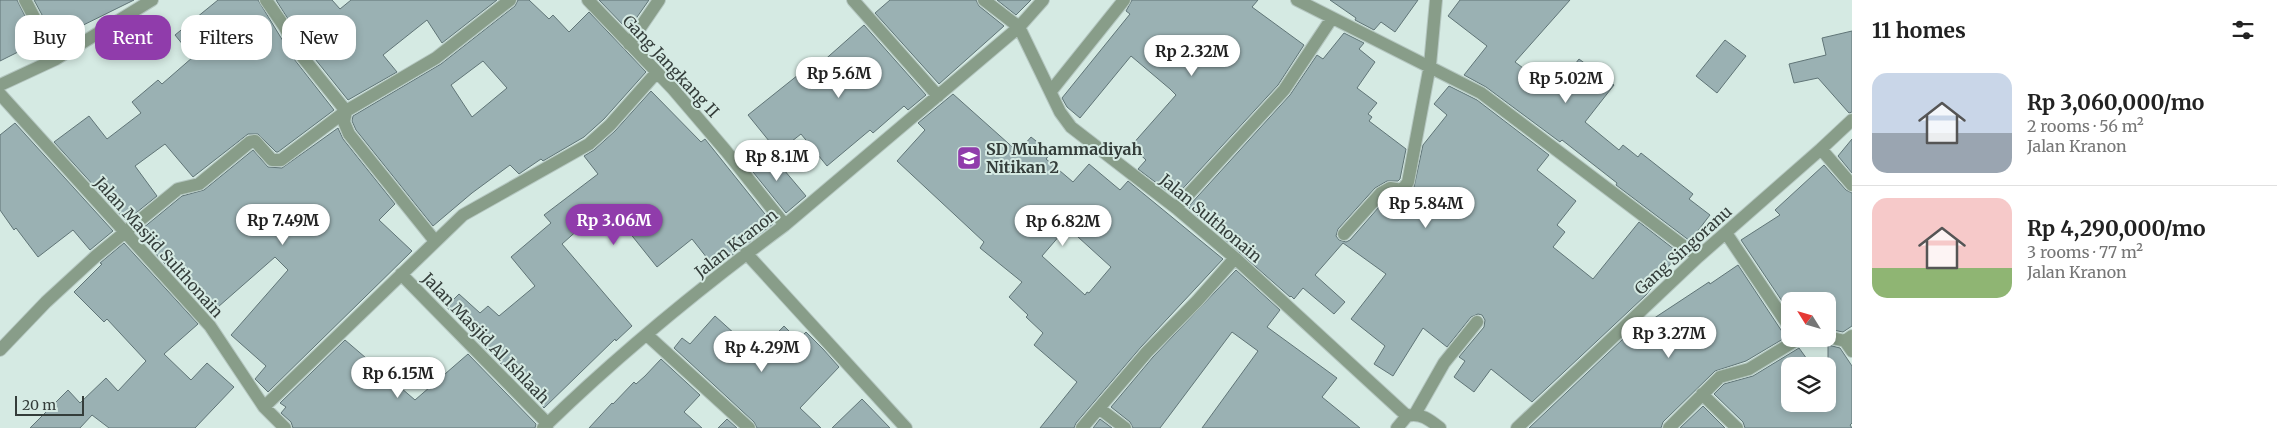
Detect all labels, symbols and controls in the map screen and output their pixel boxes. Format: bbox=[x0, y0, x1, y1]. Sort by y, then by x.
street label: Gang Jangkang II bbox=[618, 11, 724, 121]
chip: Buy bbox=[15, 15, 85, 60]
chip: Rent bbox=[95, 15, 171, 60]
chip: Filters bbox=[181, 15, 272, 60]
chip: New bbox=[282, 15, 356, 60]
icon: filters bbox=[2229, 16, 2257, 44]
text: 11 homes bbox=[1872, 17, 1966, 44]
pin: Rp 2.32M bbox=[1140, 34, 1244, 77]
text: Rp 2.32M bbox=[1155, 41, 1229, 61]
pin: Rp 5.6M bbox=[793, 56, 885, 99]
pin: Rp 5.02M bbox=[1514, 62, 1618, 104]
text: Rp 5.6M bbox=[807, 63, 871, 83]
text: Rp 5.02M bbox=[1529, 68, 1603, 88]
text: Rp 3,060,000/mo bbox=[2027, 89, 2204, 116]
icon: home bbox=[1912, 93, 1972, 153]
text: 2 rooms · 56 m² bbox=[2027, 116, 2144, 136]
text: Jalan Kranon bbox=[2027, 136, 2127, 156]
place label: SD Muhammadiyah Nitikan 2 bbox=[986, 139, 1142, 177]
pin: Rp 8.1M bbox=[731, 140, 823, 182]
school or university icon: SD Muhammadiyah Nitikan 2 bbox=[956, 145, 982, 171]
text: Rp 8.1M bbox=[745, 146, 809, 166]
street label: Jalan Sulthonain bbox=[1155, 169, 1266, 267]
street label: Jalan Masjid Sulthonain bbox=[90, 172, 228, 322]
pin: Rp 5.84M bbox=[1374, 186, 1478, 229]
text: Rp 5.84M bbox=[1389, 193, 1463, 213]
street label: Gang Singoranu bbox=[1630, 201, 1736, 299]
pin: Rp 7.49M bbox=[231, 204, 335, 246]
pin: Rp 3.06M bbox=[562, 204, 666, 246]
street label: Jalan Kranon bbox=[690, 204, 782, 282]
pin: Rp 6.82M bbox=[1011, 204, 1115, 247]
text: Rp 7.49M bbox=[247, 210, 319, 230]
text: Rp 3.06M bbox=[577, 210, 651, 230]
text: Rp 6.82M bbox=[1026, 211, 1100, 231]
text: Rp 4,290,000/mo bbox=[2027, 215, 2205, 242]
icon: home bbox=[1912, 218, 1972, 278]
text: 3 rooms · 77 m² bbox=[2027, 242, 2143, 262]
text: Jalan Kranon bbox=[2027, 262, 2127, 282]
street label: Jalan Masjid Al Ishlaah bbox=[418, 268, 554, 408]
north arrow bbox=[1781, 292, 1836, 348]
map controls bbox=[1781, 292, 1836, 412]
pin: Rp 3.27M bbox=[1617, 316, 1721, 359]
text: Rp 3.27M bbox=[1632, 323, 1706, 343]
pin: Rp 4.29M bbox=[710, 330, 814, 373]
text: Rp 4.29M bbox=[725, 337, 799, 357]
pin: Rp 6.15M bbox=[346, 356, 450, 399]
button: layers bbox=[1781, 357, 1836, 412]
text: Rp 6.15M bbox=[362, 363, 434, 383]
scale bar bbox=[15, 393, 84, 416]
text: 20 m bbox=[22, 396, 56, 414]

